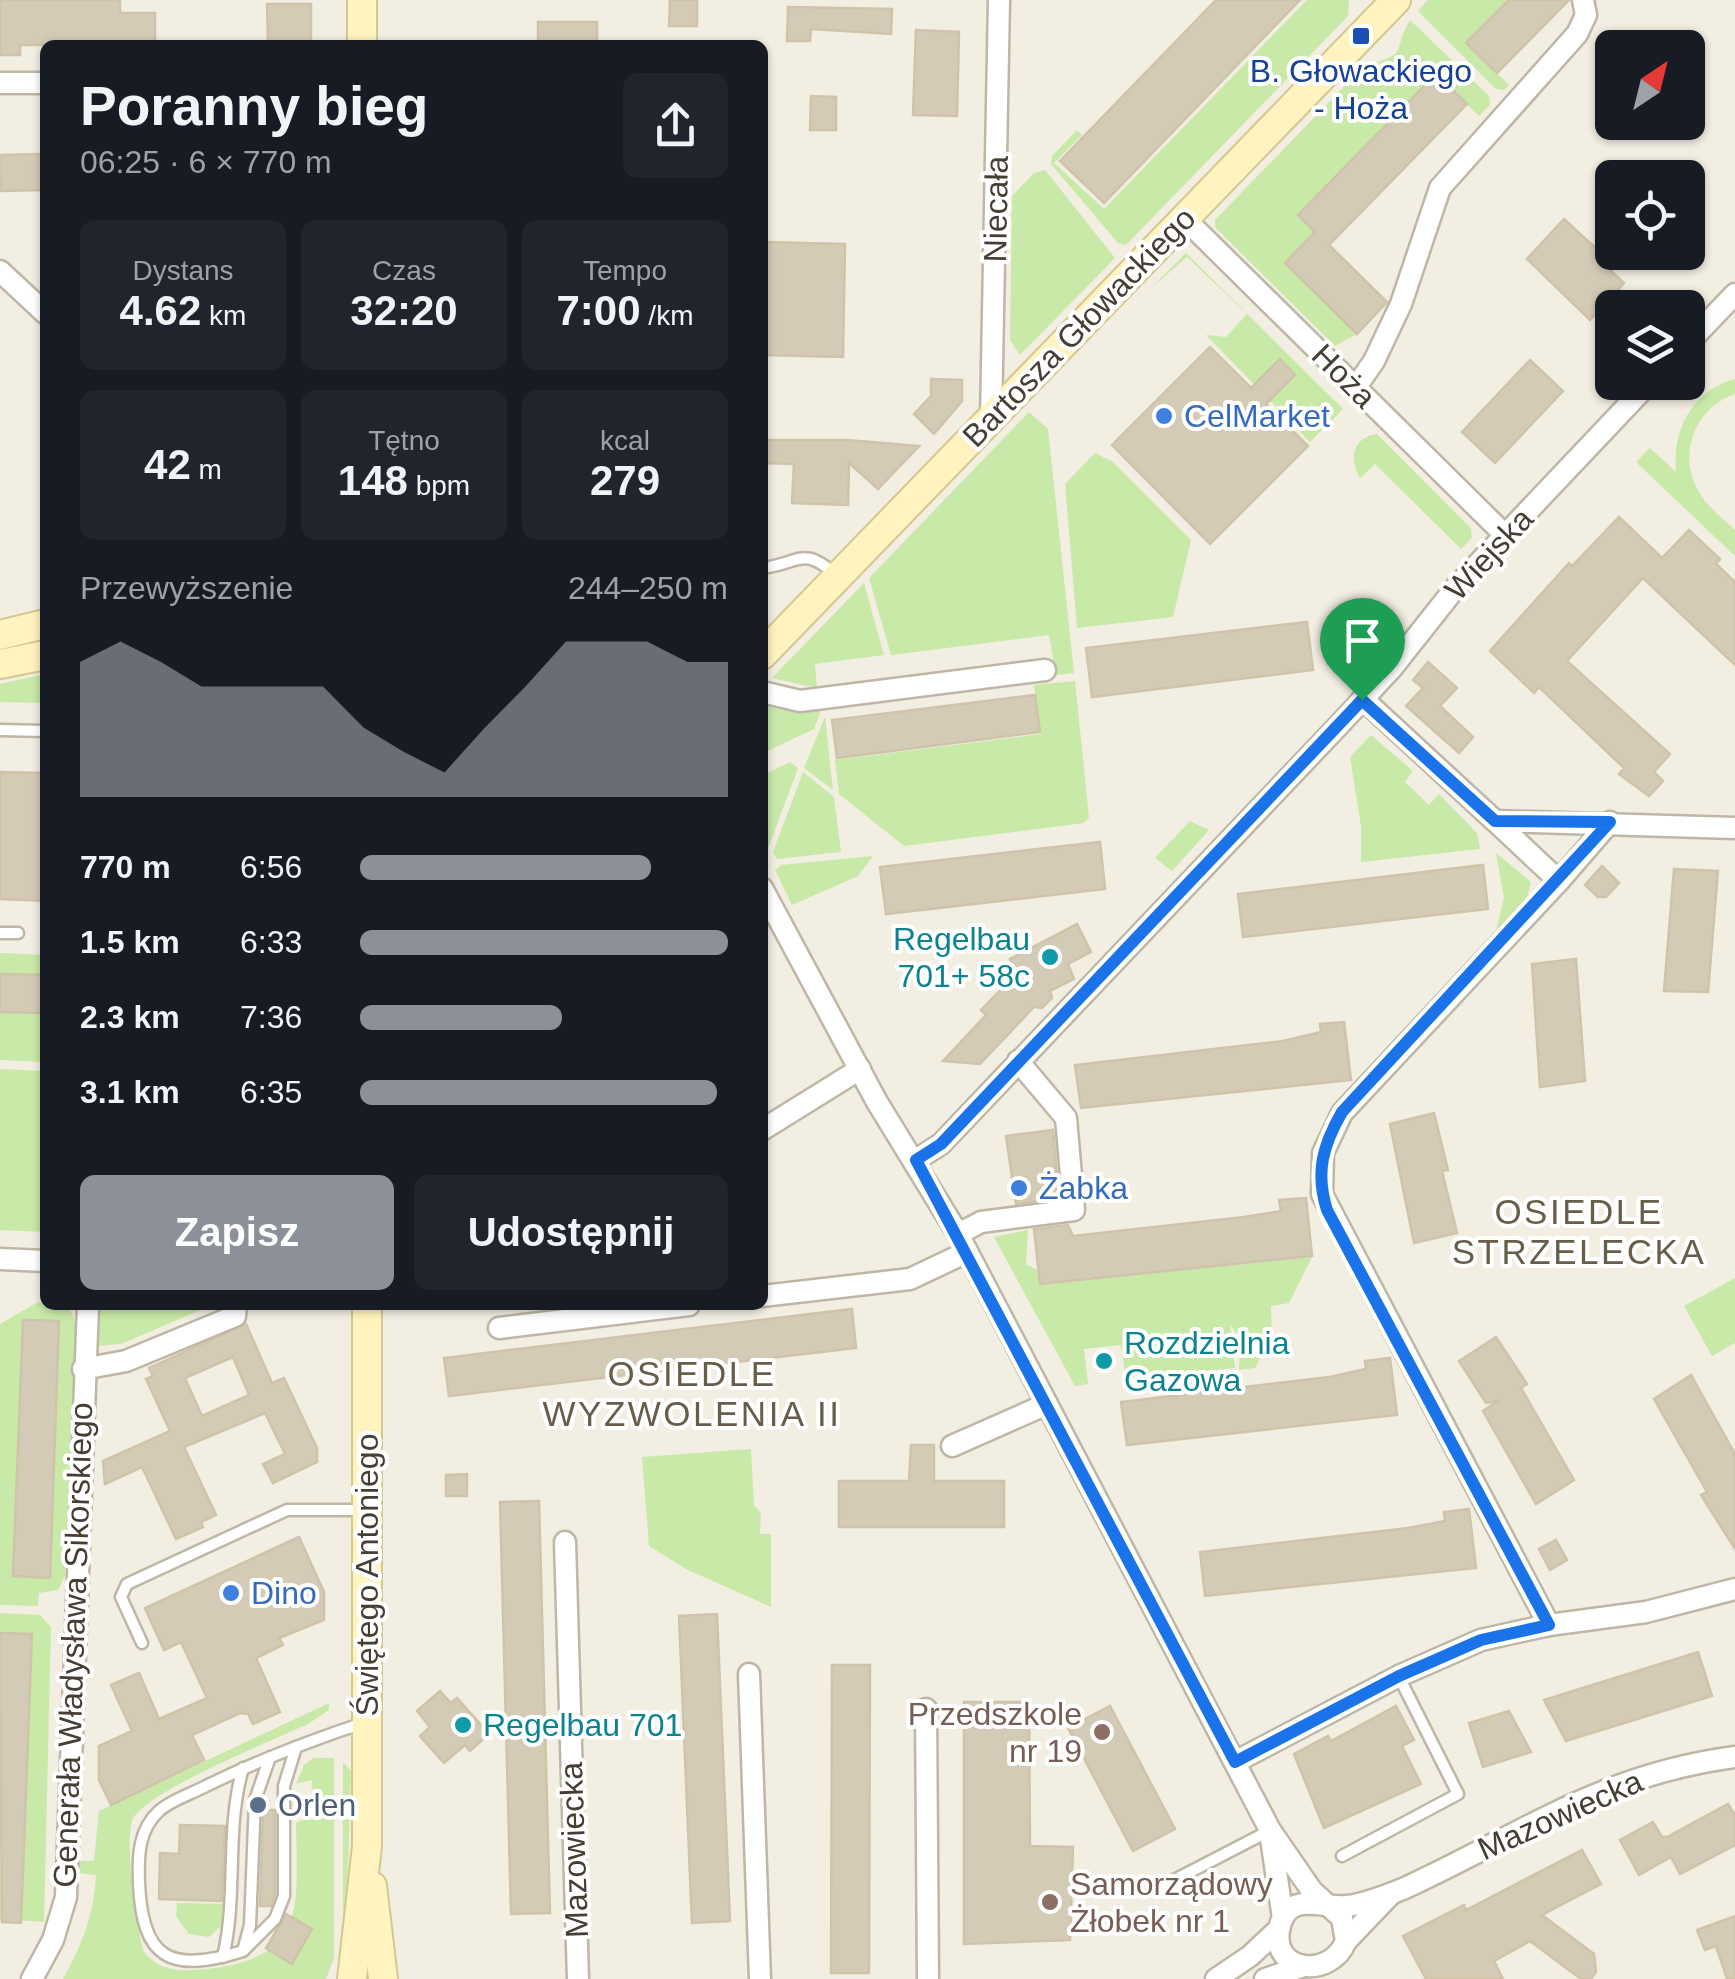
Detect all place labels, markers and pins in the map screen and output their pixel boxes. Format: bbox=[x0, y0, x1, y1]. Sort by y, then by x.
marker: B. Głowackiego - Hoża bbox=[1350, 25, 1372, 47]
place label: B. Głowackiego - Hoża bbox=[1250, 53, 1472, 126]
place label: CelMarket bbox=[1184, 398, 1330, 434]
marker: CelMarket bbox=[1153, 405, 1175, 427]
pin bbox=[1320, 598, 1405, 701]
place label: Regelbau 701+ 58c bbox=[893, 921, 1030, 994]
marker: Regelbau 701+ 58c bbox=[1039, 946, 1061, 968]
place label: Żabka bbox=[1039, 1170, 1128, 1206]
marker: Żabka bbox=[1008, 1177, 1030, 1199]
place label: Rozdzielnia Gazowa bbox=[1124, 1325, 1290, 1398]
marker: Rozdzielnia Gazowa bbox=[1093, 1350, 1115, 1372]
place label: Dino bbox=[251, 1575, 317, 1611]
marker: Dino bbox=[220, 1582, 242, 1604]
place label: Przedszkole nr 19 bbox=[908, 1696, 1082, 1769]
place label: Regelbau 701 bbox=[483, 1707, 682, 1743]
marker: Regelbau 701 bbox=[452, 1714, 474, 1736]
marker: Przedszkole nr 19 bbox=[1091, 1721, 1113, 1743]
place label: Orlen bbox=[278, 1787, 356, 1823]
marker: Orlen bbox=[247, 1794, 269, 1816]
place label: Samorządowy Żłobek nr 1 bbox=[1070, 1866, 1273, 1939]
marker: Samorządowy Żłobek nr 1 bbox=[1039, 1891, 1061, 1913]

